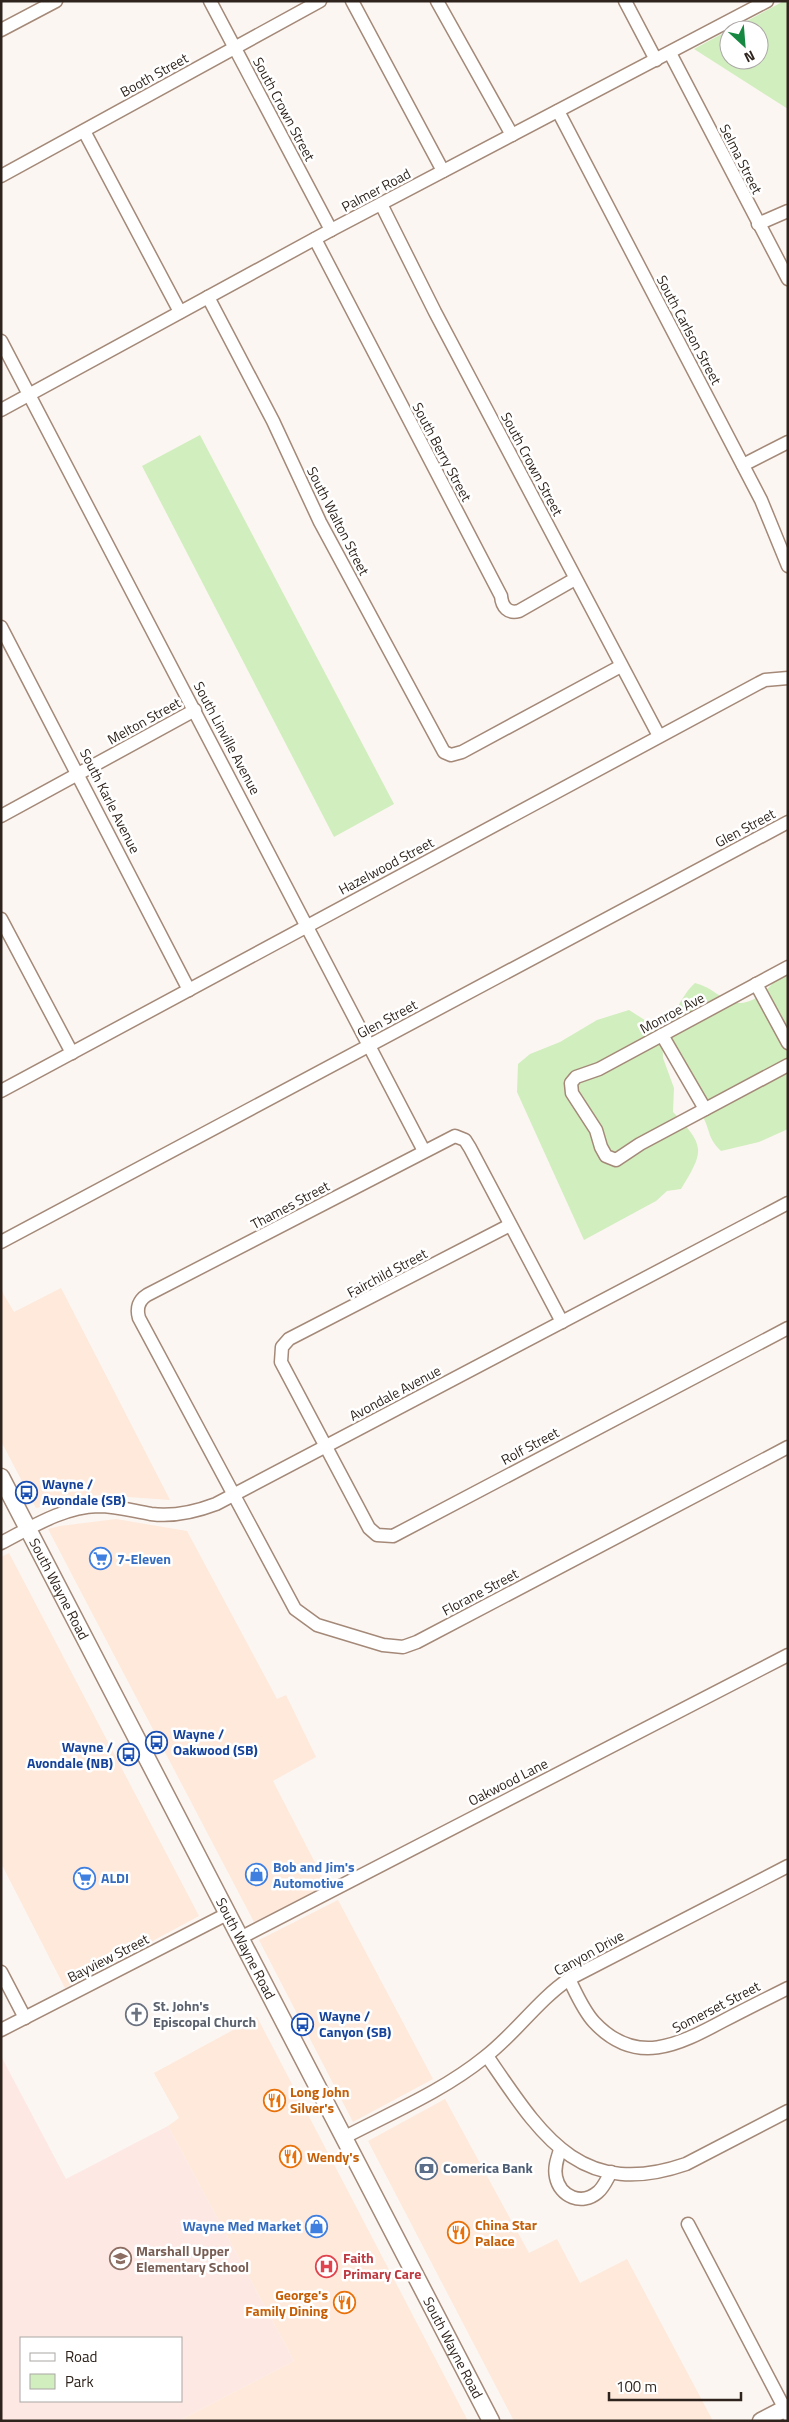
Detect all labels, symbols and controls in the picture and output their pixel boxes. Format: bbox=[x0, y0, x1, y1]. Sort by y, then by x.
north arrow bbox=[719, 20, 769, 70]
text: N bbox=[741, 46, 759, 69]
street label: Booth Street bbox=[116, 47, 192, 102]
street label: South Crown Street bbox=[248, 53, 321, 164]
street label: Selma Street bbox=[715, 120, 768, 197]
street label: Palmer Road bbox=[338, 163, 414, 217]
street label: South Carlson Street bbox=[652, 271, 727, 388]
street label: South Berry Street bbox=[408, 399, 477, 505]
street label: South Crown Street bbox=[496, 408, 569, 519]
street label: South Walton Street bbox=[302, 463, 375, 579]
street label: South Linville Avenue bbox=[189, 677, 266, 798]
street label: Melton Street bbox=[103, 692, 184, 749]
street label: South Karle Avenue bbox=[75, 745, 146, 857]
street label: Glen Street bbox=[711, 803, 779, 852]
street label: Hazelwood Street bbox=[334, 832, 437, 899]
street label: Monroe Ave bbox=[636, 987, 708, 1038]
street label: Glen Street bbox=[353, 994, 421, 1043]
street label: Thames Street bbox=[247, 1175, 333, 1234]
street label: Fairchild Street bbox=[343, 1243, 431, 1303]
street label: Avondale Avenue bbox=[345, 1360, 444, 1426]
street label: Rolf Street bbox=[497, 1421, 563, 1470]
place label: Wayne / Avondale (SB) bbox=[42, 1473, 126, 1510]
bus stop icon: Wayne / Avondale (SB) bbox=[14, 1480, 38, 1504]
street label: South Wayne Road bbox=[24, 1534, 95, 1643]
supermarket icon: 7-Eleven bbox=[89, 1547, 113, 1571]
place label: 7-Eleven bbox=[117, 1548, 171, 1569]
street label: Florane Street bbox=[438, 1563, 522, 1620]
place label: Wayne / Oakwood (SB) bbox=[173, 1723, 258, 1760]
bus stop icon: Wayne / Oakwood (SB) bbox=[145, 1730, 169, 1754]
place label: Wayne / Avondale (NB) bbox=[27, 1736, 113, 1773]
bus stop icon: Wayne / Avondale (NB) bbox=[117, 1743, 141, 1767]
street label: Oakwood Lane bbox=[464, 1752, 551, 1811]
place label: Bob and Jim's Automotive bbox=[273, 1856, 355, 1893]
shop icon: Bob and Jim's Automotive bbox=[245, 1863, 269, 1887]
supermarket icon: ALDI bbox=[73, 1866, 97, 1890]
place label: ALDI bbox=[101, 1867, 129, 1888]
street label: South Wayne Road bbox=[211, 1894, 281, 2003]
street label: Canyon Drive bbox=[550, 1925, 628, 1980]
street label: Bayview Street bbox=[63, 1928, 152, 1987]
street label: Somerset Street bbox=[668, 1975, 763, 2038]
place label: St. John's Episcopal Church bbox=[153, 1995, 256, 2032]
church icon: St. John's Episcopal Church bbox=[125, 2002, 149, 2026]
place label: Wayne / Canyon (SB) bbox=[319, 2005, 391, 2042]
bus stop icon: Wayne / Canyon (SB) bbox=[291, 2012, 315, 2036]
place label: Long John Silver's bbox=[290, 2081, 349, 2118]
restaurant icon: Long John Silver's bbox=[262, 2088, 286, 2112]
restaurant icon: Wendy's bbox=[279, 2145, 303, 2169]
place label: Wendy's bbox=[307, 2146, 360, 2167]
bank icon: Comerica Bank bbox=[415, 2156, 439, 2180]
place label: Comerica Bank bbox=[443, 2157, 534, 2178]
shop icon: Wayne Med Market bbox=[305, 2214, 329, 2238]
place label: China Star Palace bbox=[475, 2214, 537, 2251]
place label: Wayne Med Market bbox=[183, 2215, 301, 2236]
restaurant icon: China Star Palace bbox=[447, 2221, 471, 2245]
place label: Marshall Upper Elementary School bbox=[136, 2240, 249, 2277]
school or university icon: Marshall Upper Elementary School bbox=[108, 2247, 132, 2271]
place label: Faith Primary Care bbox=[343, 2247, 421, 2284]
hospital icon: Faith Primary Care bbox=[315, 2254, 339, 2278]
place label: George's Family Dining bbox=[245, 2284, 329, 2321]
restaurant icon: George's Family Dining bbox=[332, 2291, 356, 2315]
street label: South Wayne Road bbox=[418, 2293, 488, 2402]
legend bbox=[20, 2337, 182, 2402]
text: Road bbox=[65, 2345, 97, 2368]
text: Park bbox=[65, 2370, 94, 2393]
scale bar bbox=[609, 2370, 742, 2402]
text: 100 m bbox=[616, 2375, 657, 2398]

